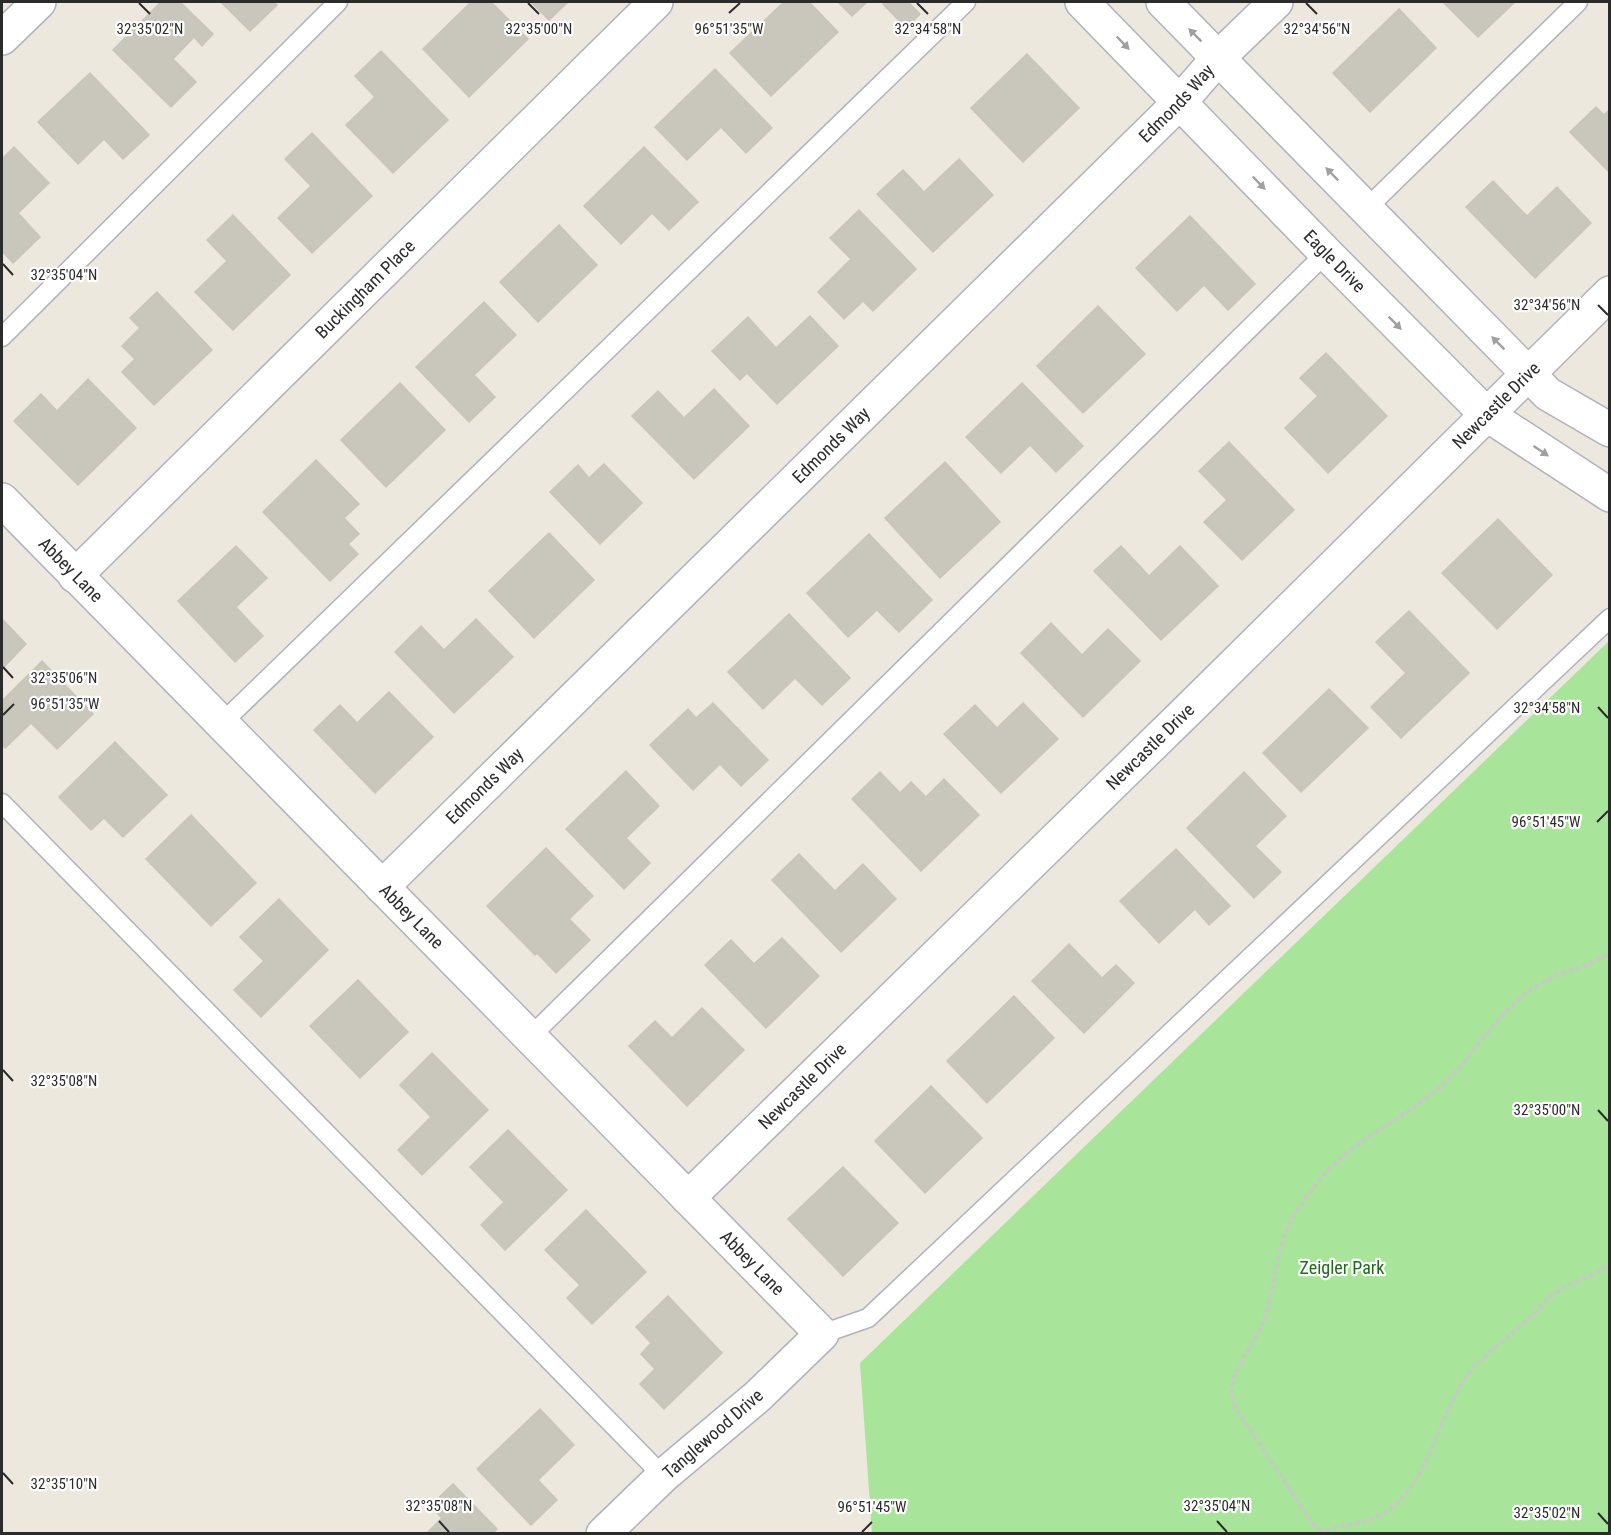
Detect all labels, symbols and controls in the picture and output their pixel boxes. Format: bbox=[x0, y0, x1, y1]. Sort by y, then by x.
text: 32°35'02"N bbox=[117, 20, 183, 38]
text: 32°35'00"N bbox=[506, 20, 572, 38]
text: 96°51'35"W bbox=[695, 20, 764, 38]
text: 32°34'58"N bbox=[895, 20, 961, 38]
text: 32°34'56"N bbox=[1284, 20, 1350, 38]
one-way arrow bbox=[1189, 28, 1203, 42]
one-way arrow bbox=[1116, 36, 1130, 51]
street label: Edmonds Way bbox=[1134, 59, 1218, 146]
one-way arrow bbox=[1325, 168, 1339, 182]
one-way arrow bbox=[1251, 176, 1265, 190]
street label: Eagle Drive bbox=[1300, 226, 1370, 297]
street label: Buckingham Place bbox=[311, 235, 419, 343]
text: 32°35'04"N bbox=[31, 266, 97, 284]
text: 32°34'56"N bbox=[1514, 296, 1580, 314]
one-way arrow bbox=[1388, 315, 1402, 329]
one-way arrow bbox=[1491, 336, 1505, 351]
street label: Newcastle Drive bbox=[1448, 357, 1544, 453]
street label: Edmonds Way bbox=[788, 402, 874, 487]
one-way arrow bbox=[1533, 445, 1549, 456]
street label: Abbey Lane bbox=[35, 533, 107, 606]
text: 32°35'06"N bbox=[31, 669, 97, 687]
text: 96°51'35"W bbox=[31, 695, 100, 713]
street label: Newcastle Drive bbox=[1102, 699, 1198, 794]
text: 32°34'58"N bbox=[1514, 699, 1580, 717]
street label: Edmonds Way bbox=[441, 743, 528, 828]
text: 96°51'45"W bbox=[1512, 813, 1581, 831]
street label: Abbey Lane bbox=[375, 879, 448, 953]
street label: Newcastle Drive bbox=[754, 1038, 850, 1133]
text: 32°35'08"N bbox=[31, 1072, 97, 1090]
text: 32°35'00"N bbox=[1514, 1101, 1580, 1119]
street label: Abbey Lane bbox=[716, 1226, 789, 1299]
park label: Zeigler Park bbox=[1300, 1257, 1384, 1278]
street label: Tanglewood Drive bbox=[658, 1384, 767, 1483]
text: 32°35'10"N bbox=[31, 1475, 97, 1493]
text: 32°35'08"N bbox=[406, 1497, 472, 1515]
text: 32°35'04"N bbox=[1184, 1497, 1250, 1515]
text: 96°51'45"W bbox=[838, 1498, 907, 1516]
text: 32°35'02"N bbox=[1514, 1504, 1580, 1522]

